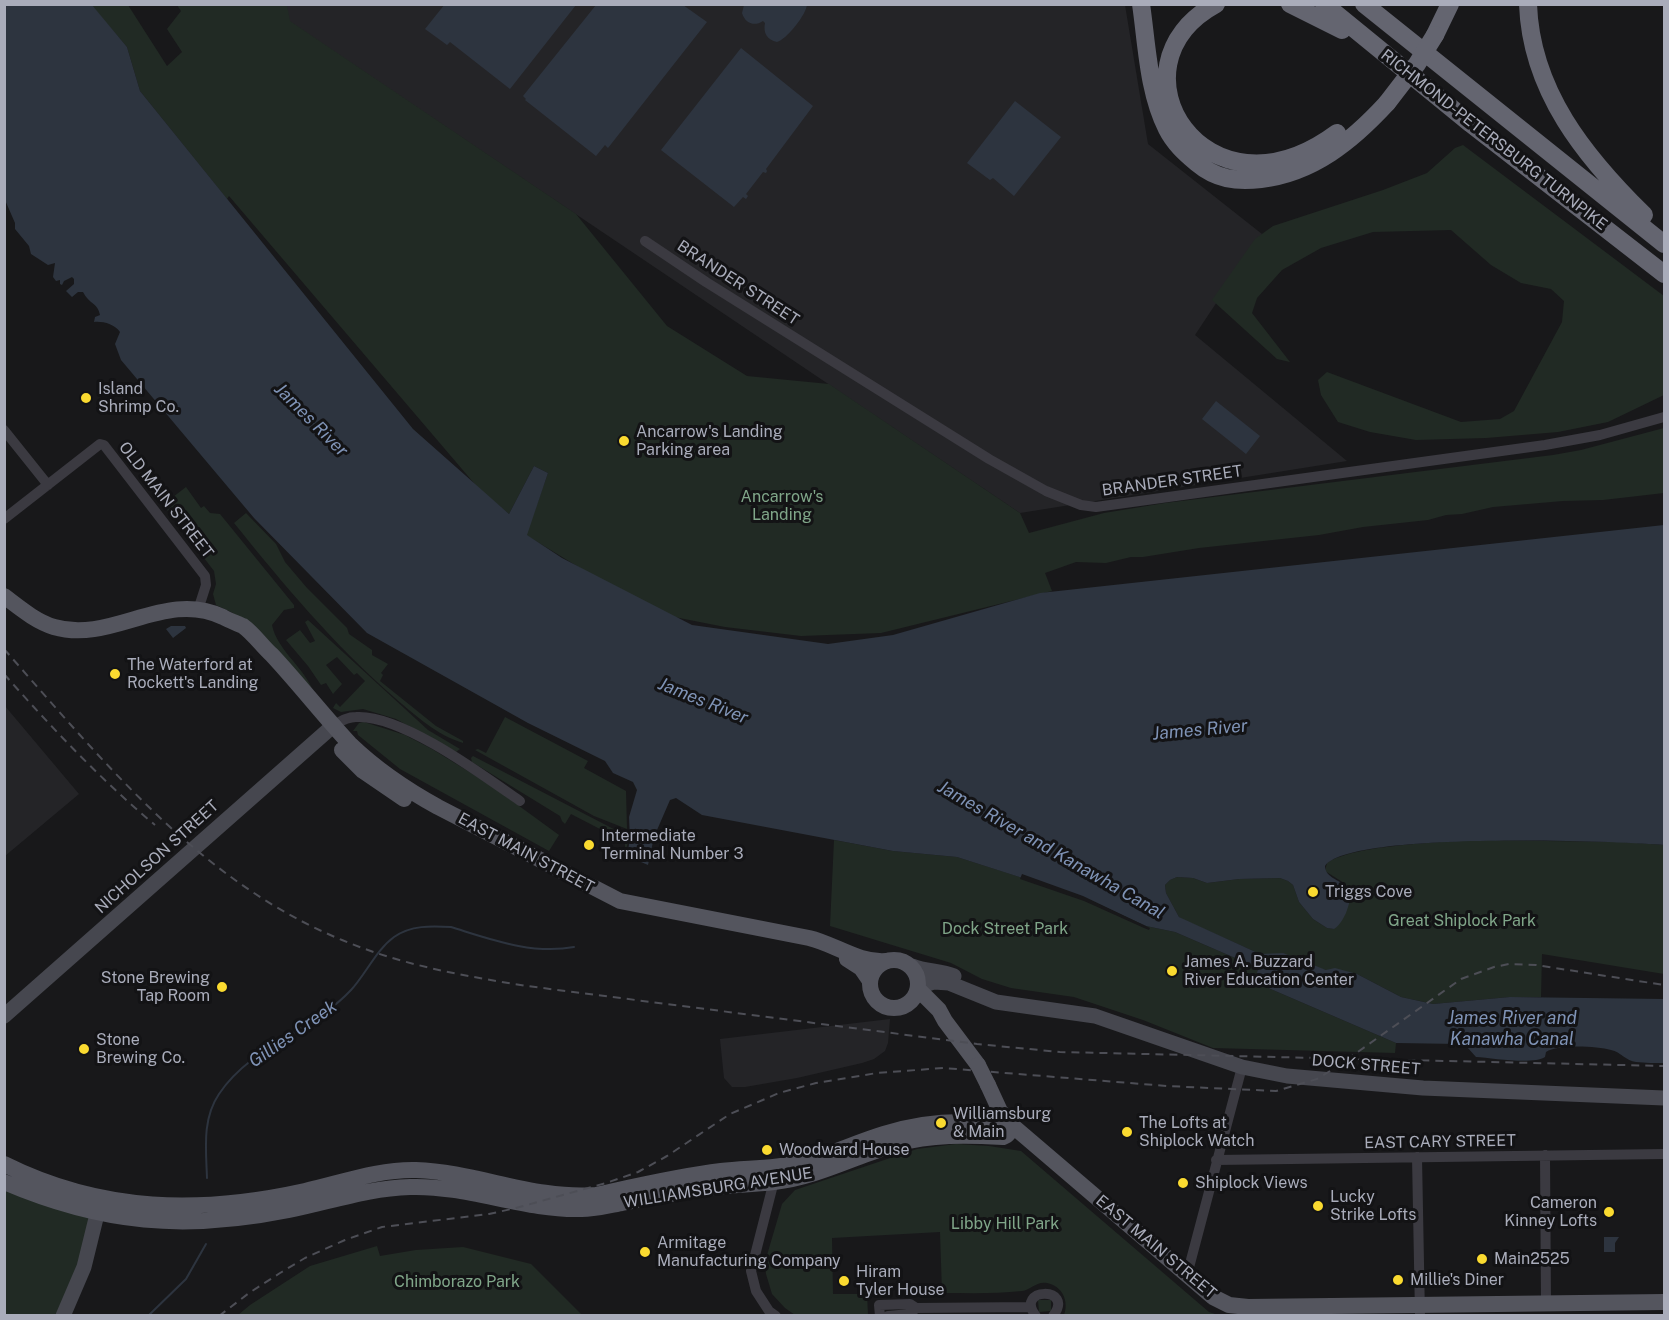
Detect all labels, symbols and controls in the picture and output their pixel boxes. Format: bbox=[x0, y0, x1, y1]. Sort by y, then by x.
street label: RICHMOND-PETERSBURG TURNPIKE bbox=[1377, 46, 1611, 234]
street label: BRANDER STREET bbox=[673, 236, 803, 330]
place label: Island Shrimp Co. bbox=[98, 379, 179, 417]
water label: James River bbox=[270, 379, 352, 461]
marker: Island Shrimp Co. bbox=[79, 391, 93, 405]
place label: Ancarrow's Landing Parking area bbox=[636, 422, 783, 460]
marker: Ancarrow's Landing Parking area bbox=[617, 434, 631, 448]
street label: OLD MAIN STREET bbox=[115, 438, 217, 562]
street label: BRANDER STREET bbox=[1101, 462, 1243, 500]
park label: Ancarrow's Landing bbox=[741, 487, 823, 525]
place label: The Waterford at Rockett's Landing bbox=[127, 655, 259, 693]
marker: The Waterford at Rockett's Landing bbox=[108, 667, 122, 681]
water label: James River bbox=[655, 673, 751, 729]
water label: James River bbox=[1152, 715, 1248, 745]
water label: James River and Kanawha Canal bbox=[934, 776, 1168, 924]
street label: NICHOLSON STREET bbox=[91, 796, 223, 918]
street label: EAST MAIN STREET bbox=[455, 809, 597, 897]
place label: Intermediate Terminal Number 3 bbox=[601, 826, 744, 864]
marker: Intermediate Terminal Number 3 bbox=[582, 838, 596, 852]
place label: Triggs Cove bbox=[1325, 882, 1412, 902]
marker: Triggs Cove bbox=[1306, 885, 1320, 899]
park label: Great Shiplock Park bbox=[1388, 911, 1536, 931]
park label: Dock Street Park bbox=[942, 919, 1068, 939]
place label: James A. Buzzard River Education Center bbox=[1184, 952, 1354, 990]
marker: James A. Buzzard River Education Center bbox=[1165, 964, 1179, 978]
place label: Stone Brewing Tap Room bbox=[101, 968, 210, 1006]
marker: Stone Brewing Tap Room bbox=[215, 980, 229, 994]
water label: Gillies Creek bbox=[245, 996, 341, 1072]
water label: James River and Kanawha Canal bbox=[1447, 1007, 1577, 1050]
place label: Stone Brewing Co. bbox=[96, 1030, 185, 1068]
marker: Stone Brewing Co. bbox=[77, 1042, 91, 1056]
street label: DOCK STREET bbox=[1311, 1051, 1421, 1079]
place label: Williamsburg & Main bbox=[953, 1104, 1051, 1142]
place label: The Lofts at Shiplock Watch bbox=[1139, 1113, 1254, 1151]
marker: Williamsburg & Main bbox=[934, 1116, 948, 1130]
marker: The Lofts at Shiplock Watch bbox=[1120, 1125, 1134, 1139]
street label: EAST CARY STREET bbox=[1364, 1131, 1516, 1153]
place label: Woodward House bbox=[779, 1140, 909, 1160]
marker: Woodward House bbox=[760, 1143, 774, 1157]
street label: WILLIAMSBURG AVENUE bbox=[622, 1164, 814, 1212]
place label: Shiplock Views bbox=[1195, 1173, 1308, 1193]
marker: Shiplock Views bbox=[1176, 1176, 1190, 1190]
place label: Lucky Strike Lofts bbox=[1330, 1187, 1416, 1225]
street label: EAST MAIN STREET bbox=[1092, 1191, 1220, 1303]
place label: Cameron Kinney Lofts bbox=[1504, 1193, 1597, 1231]
marker: Lucky Strike Lofts bbox=[1311, 1199, 1325, 1213]
marker: Cameron Kinney Lofts bbox=[1602, 1205, 1616, 1219]
park label: Libby Hill Park bbox=[951, 1214, 1059, 1234]
place label: Armitage Manufacturing Company bbox=[657, 1233, 841, 1271]
marker: Armitage Manufacturing Company bbox=[638, 1245, 652, 1259]
place label: Main2525 bbox=[1494, 1249, 1570, 1269]
marker: Main2525 bbox=[1475, 1252, 1489, 1266]
place label: Hiram Tyler House bbox=[856, 1262, 945, 1300]
place label: Millie's Diner bbox=[1410, 1270, 1504, 1290]
park label: Chimborazo Park bbox=[394, 1272, 520, 1292]
marker: Millie's Diner bbox=[1391, 1273, 1405, 1287]
marker: Hiram Tyler House bbox=[837, 1274, 851, 1288]

